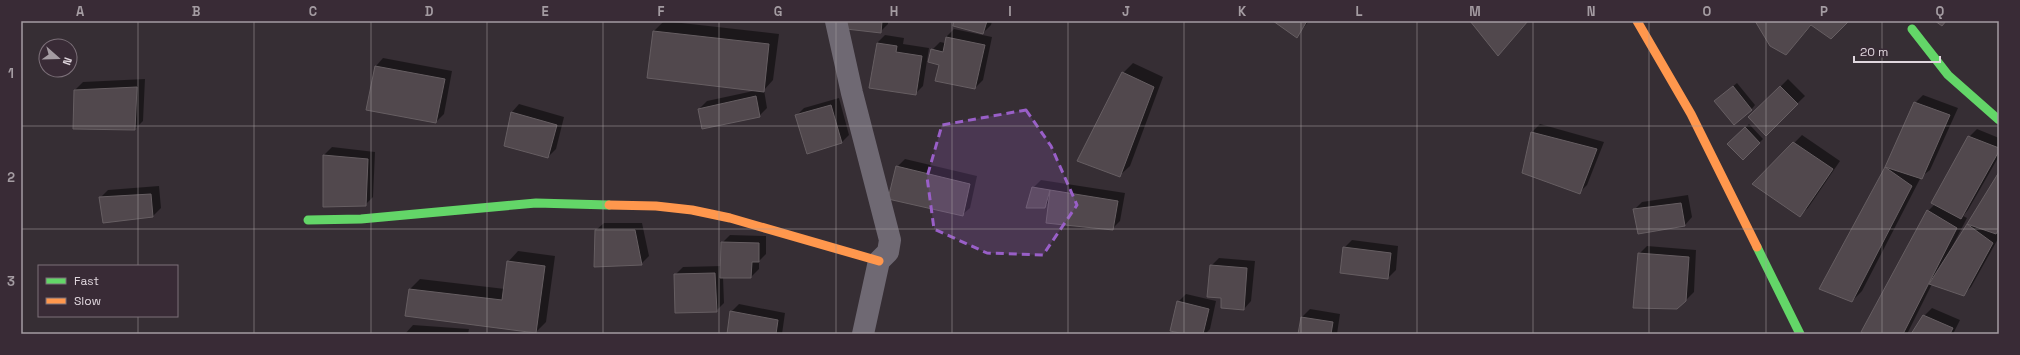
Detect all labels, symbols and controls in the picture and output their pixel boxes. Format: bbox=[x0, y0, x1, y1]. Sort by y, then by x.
text: A bbox=[76, 3, 85, 20]
text: B bbox=[192, 3, 201, 20]
text: C bbox=[309, 3, 317, 20]
text: D bbox=[425, 3, 434, 20]
text: E bbox=[541, 3, 549, 20]
text: F bbox=[658, 3, 665, 20]
text: G bbox=[774, 3, 782, 20]
text: H bbox=[890, 3, 898, 20]
text: I bbox=[1008, 3, 1012, 20]
text: J bbox=[1122, 3, 1130, 20]
text: K bbox=[1238, 3, 1247, 20]
text: L bbox=[1355, 3, 1363, 20]
text: M bbox=[1469, 3, 1481, 20]
text: N bbox=[1587, 3, 1595, 20]
text: O bbox=[1703, 3, 1712, 20]
text: P bbox=[1820, 3, 1828, 20]
text: Q bbox=[1936, 3, 1945, 20]
north arrow bbox=[38, 38, 78, 78]
scale bar bbox=[1854, 38, 1940, 64]
text: 20 m bbox=[1860, 44, 1888, 60]
text: N bbox=[60, 56, 75, 67]
text: 1 bbox=[8, 65, 14, 82]
text: 2 bbox=[7, 169, 15, 186]
legend bbox=[38, 265, 178, 317]
text: 3 bbox=[7, 273, 15, 290]
text: Fast bbox=[74, 273, 99, 289]
text: Slow bbox=[74, 293, 101, 309]

